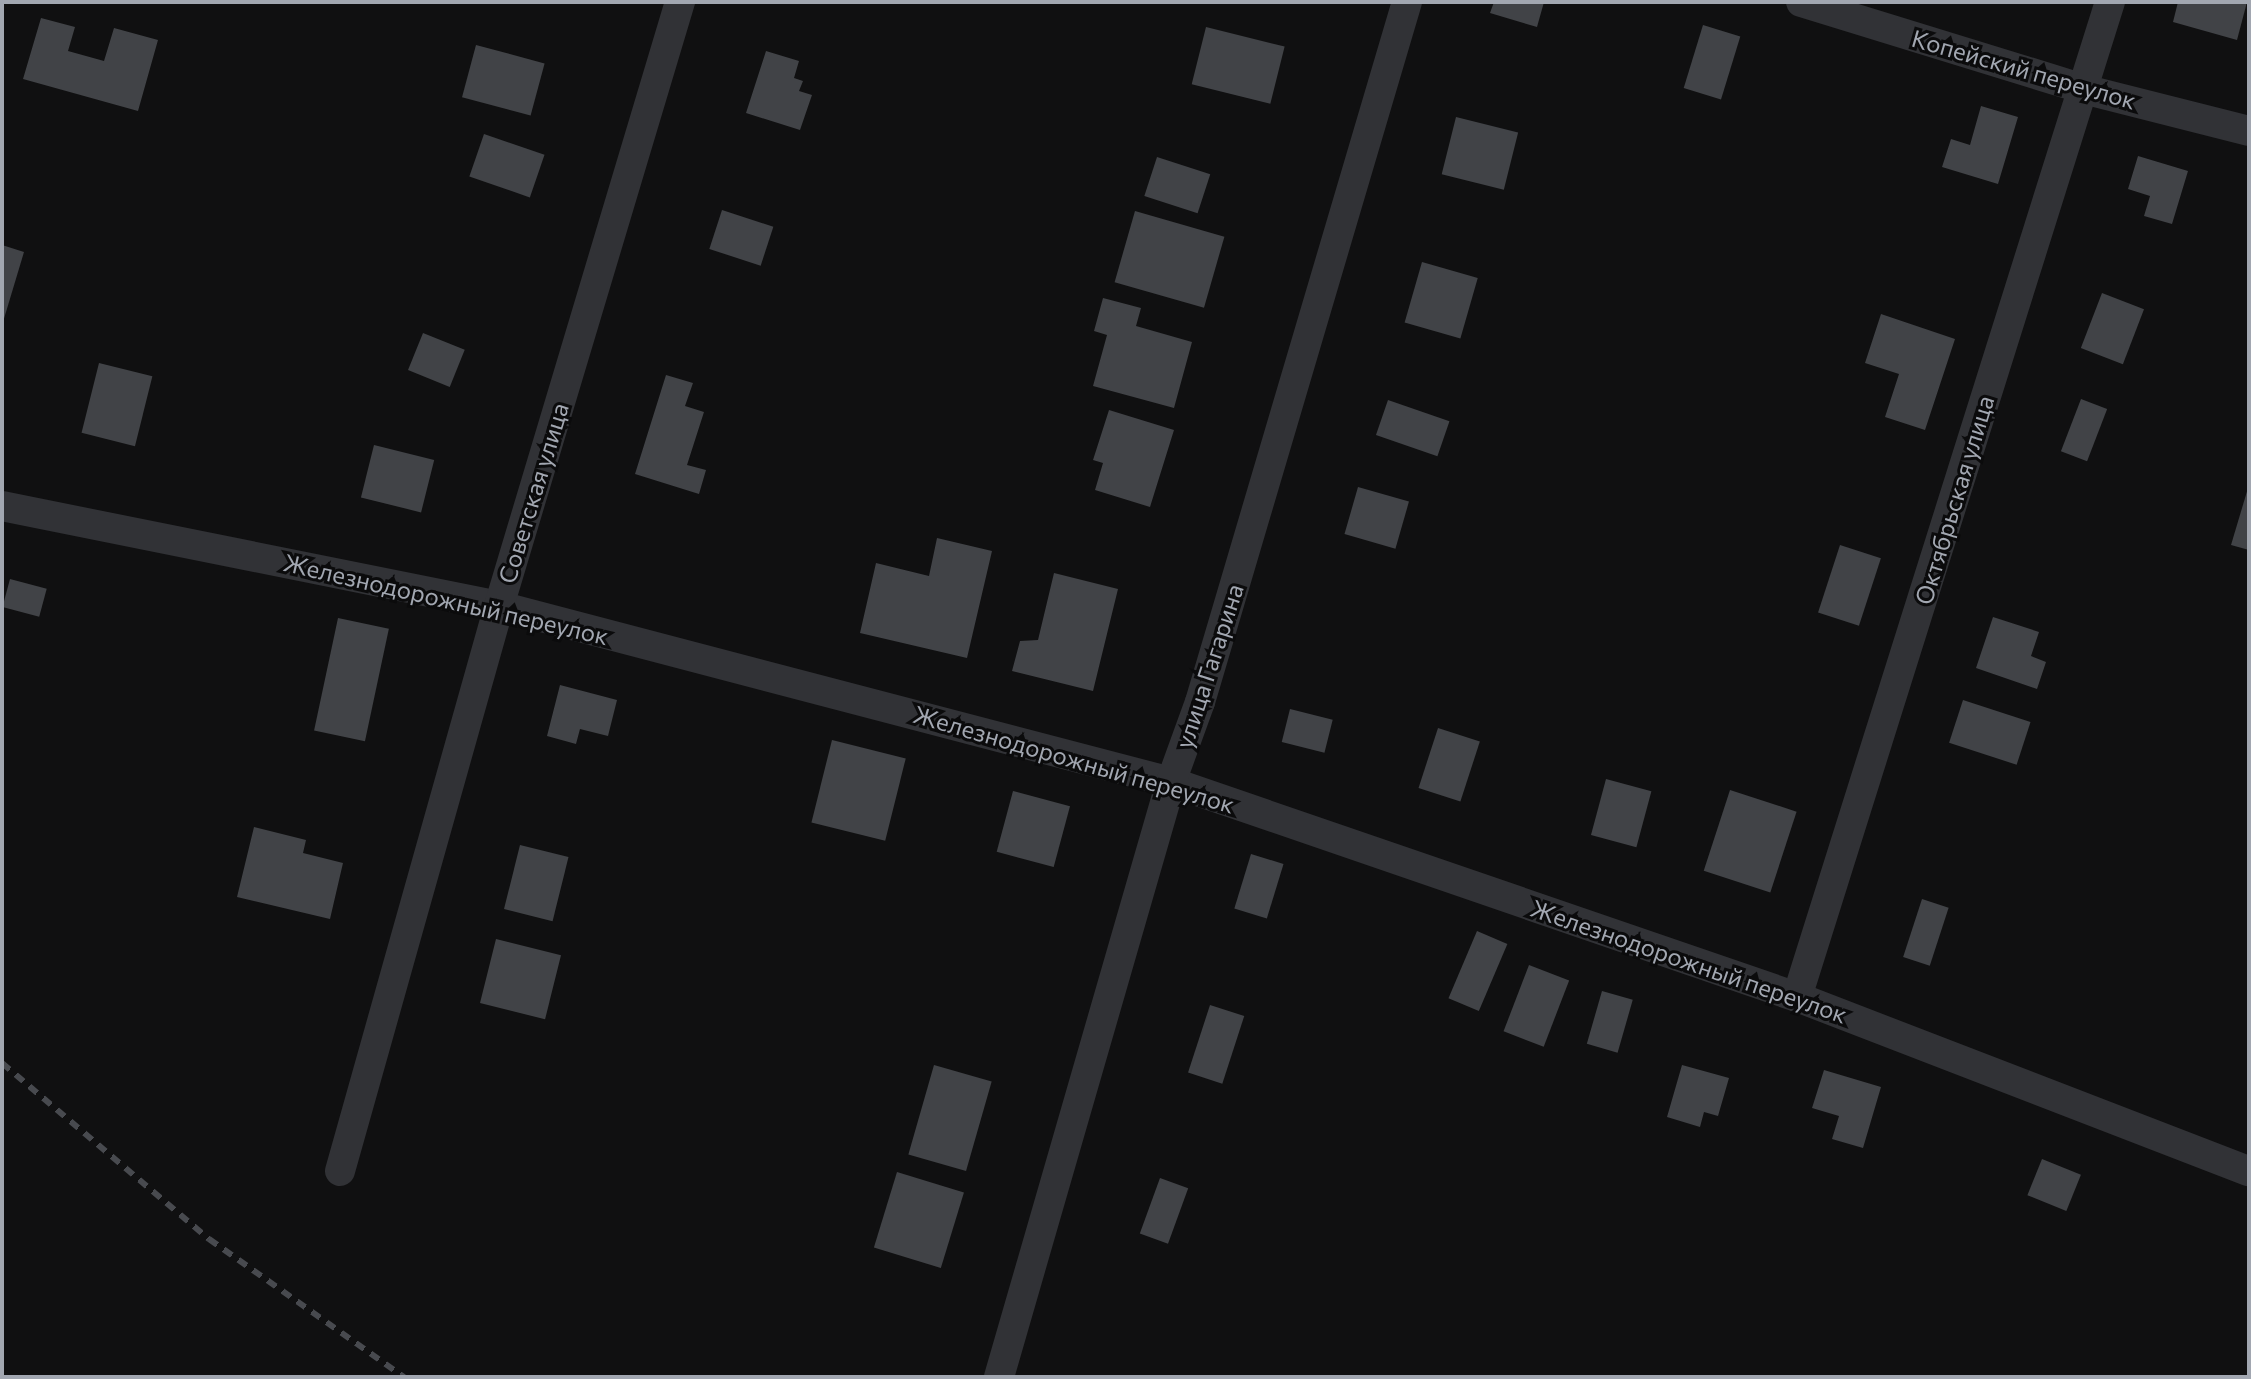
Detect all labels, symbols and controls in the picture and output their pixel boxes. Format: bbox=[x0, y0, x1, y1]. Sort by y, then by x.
street label: Копейский переулок bbox=[1909, 23, 2139, 115]
street label: Октябрьская улица bbox=[1908, 392, 2000, 608]
street label: Советская улица bbox=[492, 399, 574, 587]
street label: Железнодорожный переулок bbox=[281, 548, 611, 650]
street label: улица Гагарина bbox=[1169, 580, 1249, 752]
street label: Железнодорожный переулок bbox=[910, 699, 1238, 819]
street label: Железнодорожный переулок bbox=[1527, 893, 1851, 1029]

